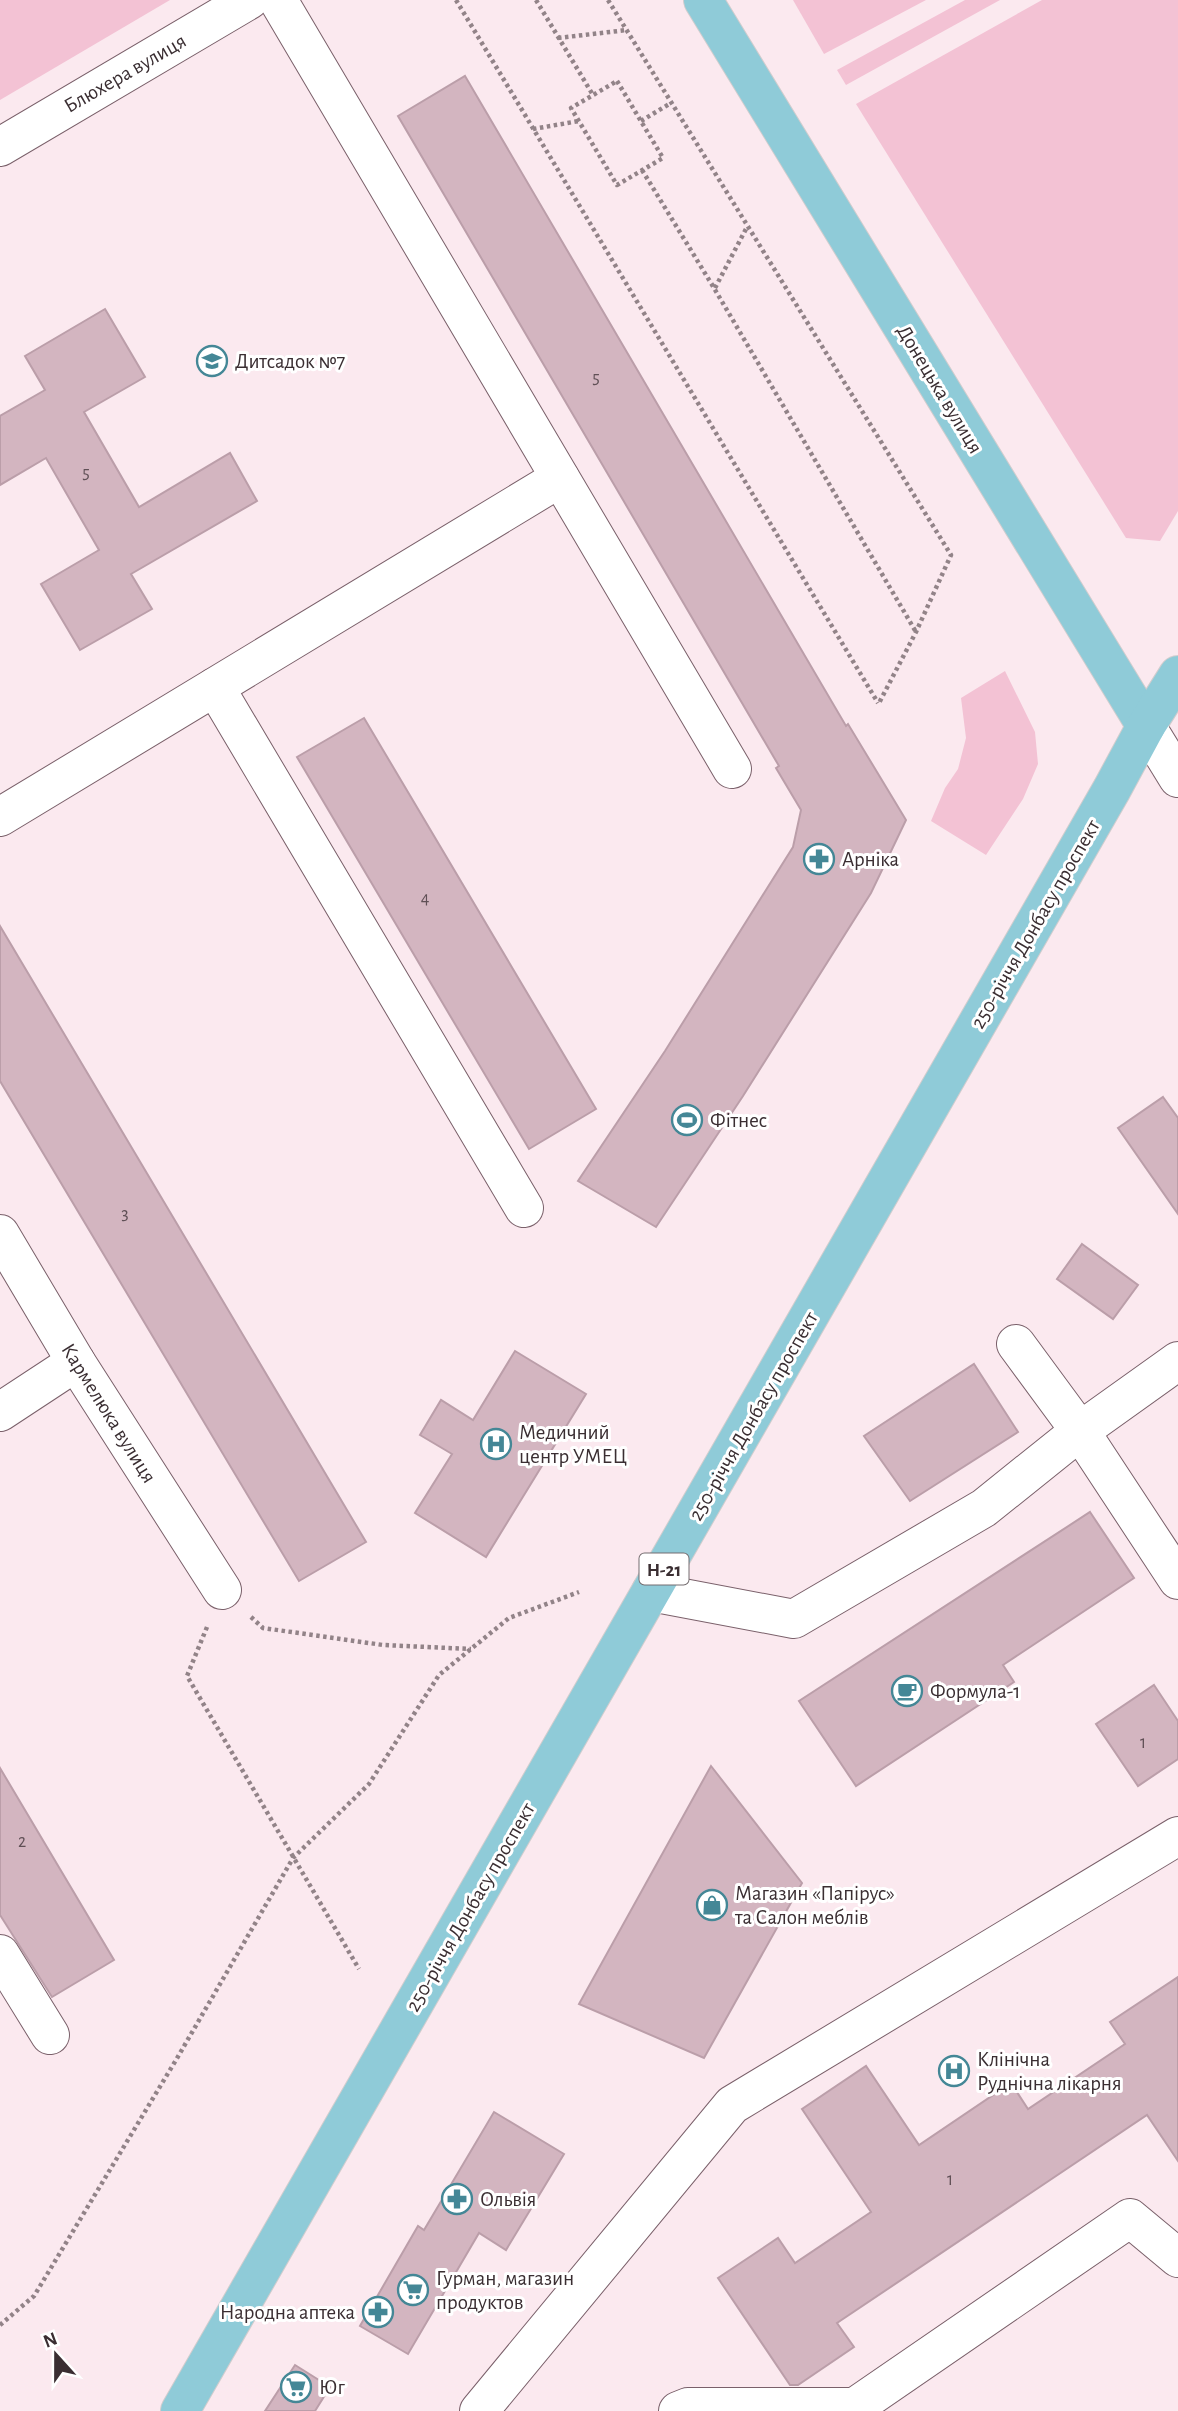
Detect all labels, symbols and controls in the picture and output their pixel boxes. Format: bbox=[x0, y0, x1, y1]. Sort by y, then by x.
street label: Блюхера вулиця bbox=[61, 30, 190, 117]
street label: Донецька вулиця bbox=[893, 321, 986, 457]
school or university icon: Дитсадок №7 bbox=[195, 344, 229, 378]
place label: Дитсадок №7 bbox=[235, 351, 345, 372]
house number: 5 bbox=[592, 369, 600, 387]
house number: 5 bbox=[82, 464, 90, 482]
street label: 250-річчя Донбасу проспект bbox=[967, 816, 1104, 1032]
pharmacy icon: Арніка bbox=[802, 842, 836, 876]
place label: Арніка bbox=[842, 849, 900, 870]
house number: 4 bbox=[421, 890, 430, 908]
sports icon: Фітнес bbox=[670, 1103, 704, 1137]
place label: Фітнес bbox=[710, 1110, 767, 1131]
house number: 3 bbox=[121, 1205, 129, 1223]
street label: 250-річчя Донбасу проспект bbox=[685, 1308, 822, 1524]
street label: Кармелюка вулиця bbox=[57, 1340, 160, 1487]
place label: Медичний центр УМЕЦ bbox=[519, 1422, 627, 1467]
hospital icon: Медичний центр УМЕЦ bbox=[479, 1427, 513, 1461]
road number: Н-21 bbox=[640, 1554, 688, 1584]
cafe icon: Формула-1 bbox=[890, 1674, 924, 1708]
place label: Формула-1 bbox=[930, 1681, 1021, 1702]
house number: 1 bbox=[1140, 1734, 1146, 1752]
street label: 250-річчя Донбасу проспект bbox=[402, 1799, 539, 2015]
house number: 2 bbox=[18, 1833, 26, 1851]
place label: Магазин «Папірус» та Салон меблів bbox=[734, 1883, 895, 1928]
shop icon: Магазин «Папірус» та Салон меблів bbox=[695, 1888, 729, 1922]
place label: Клінічна Руднічна лікарня bbox=[977, 2049, 1122, 2094]
hospital icon: Клінічна Руднічна лікарня bbox=[937, 2054, 971, 2088]
house number: 1 bbox=[947, 2171, 953, 2189]
pharmacy icon: Ольвія bbox=[440, 2182, 474, 2216]
place label: Ольвія bbox=[480, 2189, 536, 2210]
place label: Гурман, магазин продуктов bbox=[436, 2268, 574, 2313]
supermarket icon: Гурман, магазин продуктов bbox=[396, 2273, 430, 2307]
pharmacy icon: Народна аптека bbox=[361, 2295, 395, 2329]
place label: Народна аптека bbox=[220, 2302, 355, 2323]
north arrow bbox=[21, 2320, 91, 2390]
text: N bbox=[41, 2329, 60, 2352]
supermarket icon: Юг bbox=[279, 2370, 313, 2404]
place label: Юг bbox=[319, 2377, 345, 2398]

